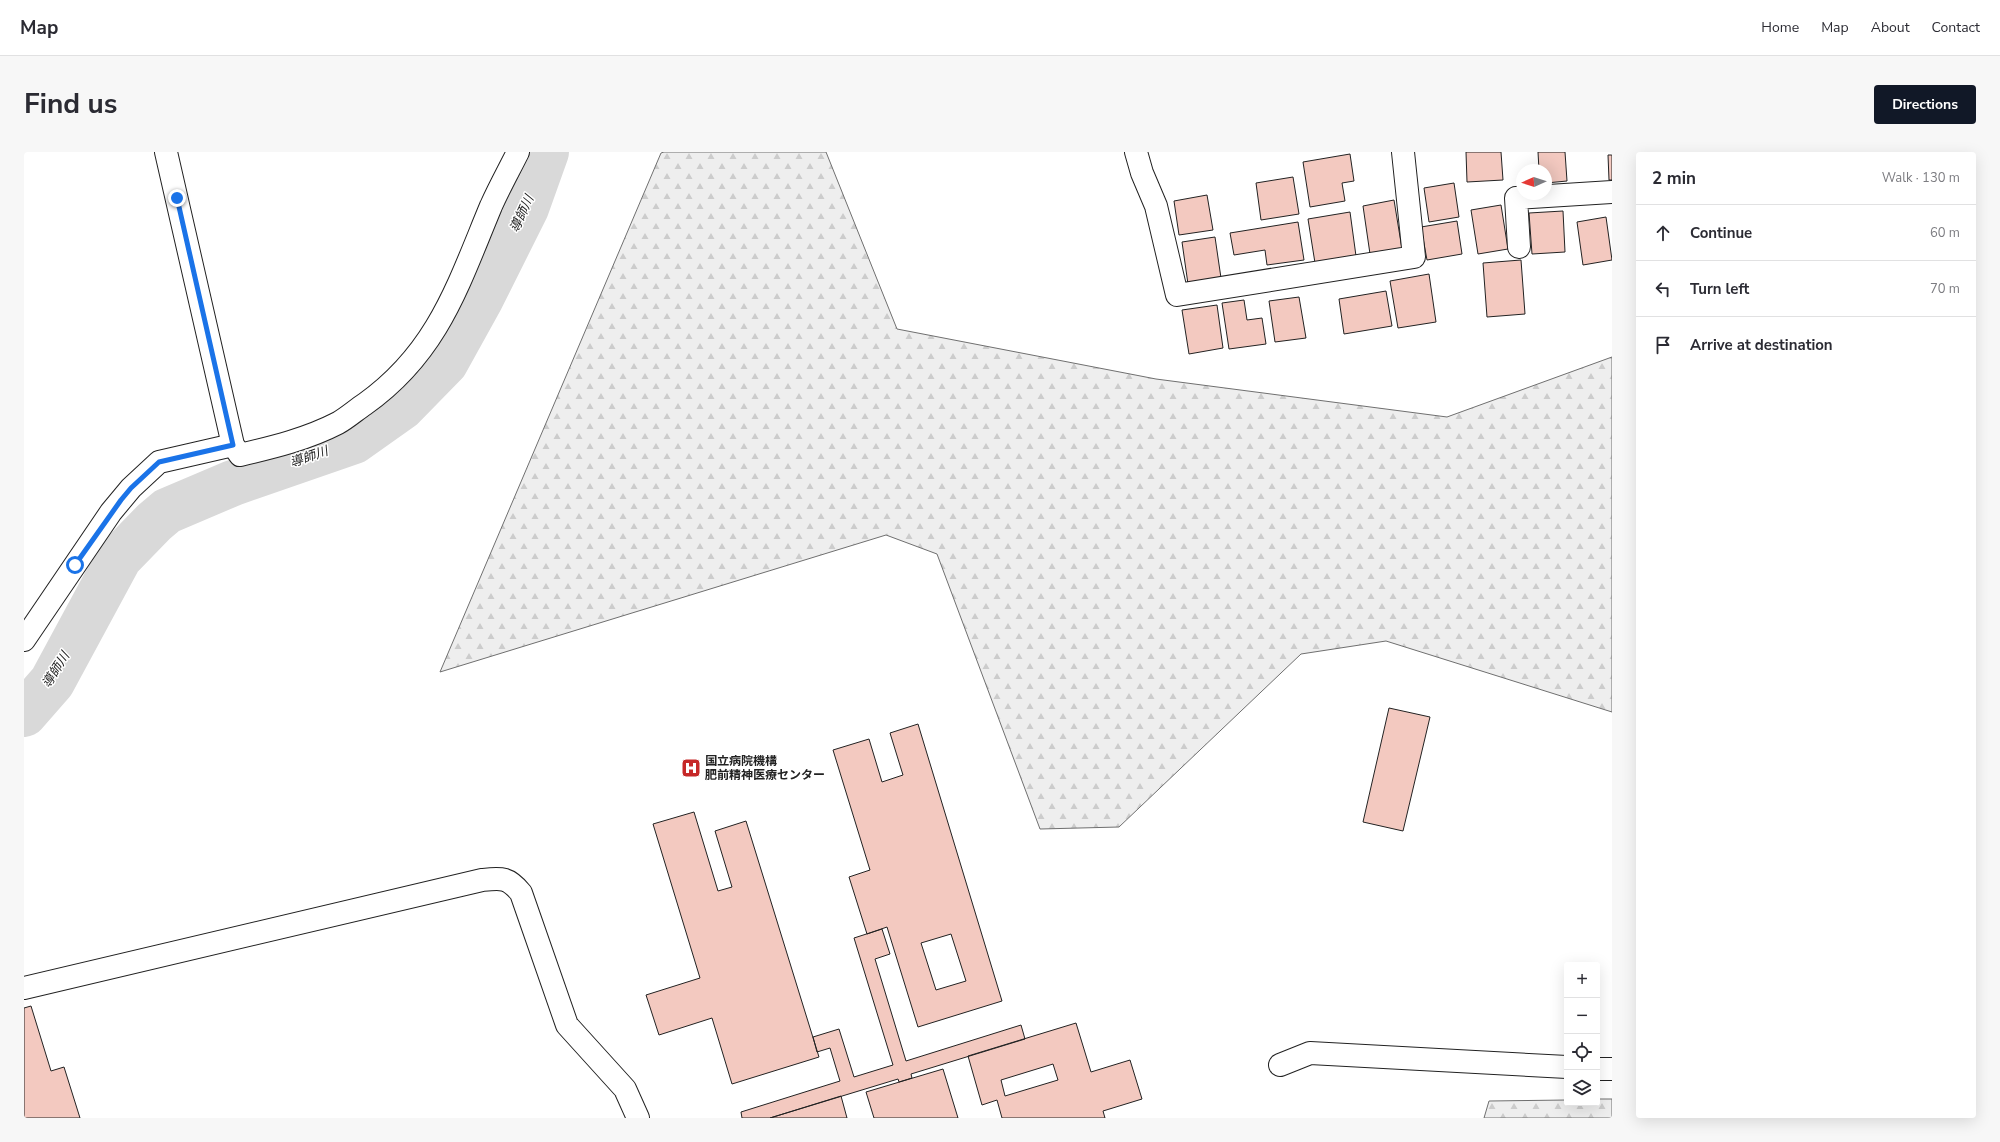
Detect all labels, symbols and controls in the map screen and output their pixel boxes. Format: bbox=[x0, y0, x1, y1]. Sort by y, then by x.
text: Map bbox=[20, 15, 58, 41]
text: Home bbox=[1761, 18, 1799, 37]
text: Map bbox=[1821, 18, 1849, 37]
text: About bbox=[1871, 18, 1910, 37]
text: Contact bbox=[1932, 18, 1980, 37]
text: Find us bbox=[24, 85, 118, 123]
button: Directions bbox=[1874, 85, 1976, 124]
north arrow bbox=[1516, 164, 1552, 200]
text: 2 min bbox=[1652, 167, 1696, 190]
text: Walk · 130 m bbox=[1882, 169, 1960, 187]
route end bbox=[168, 189, 186, 207]
water label: 導師川 bbox=[506, 191, 539, 235]
icon: ahead bbox=[1652, 222, 1674, 244]
text: Continue bbox=[1690, 223, 1752, 243]
text: 60 m bbox=[1930, 224, 1960, 242]
icon: left bbox=[1652, 278, 1674, 300]
text: Turn left bbox=[1690, 279, 1749, 299]
text: 70 m bbox=[1930, 280, 1960, 298]
icon: arrive bbox=[1652, 334, 1674, 356]
text: Arrive at destination bbox=[1690, 335, 1833, 355]
water label: 導師川 bbox=[288, 441, 332, 472]
route start bbox=[66, 556, 84, 574]
water label: 導師川 bbox=[38, 647, 75, 691]
place label: 国立病院機構 肥前精神医療センター bbox=[705, 753, 825, 783]
hospital icon: 国立病院機構 肥前精神医療センター bbox=[680, 757, 702, 779]
map controls bbox=[1564, 962, 1600, 1106]
button: + bbox=[1564, 962, 1600, 998]
button: − bbox=[1564, 998, 1600, 1034]
button: locate bbox=[1564, 1034, 1600, 1070]
button: layers bbox=[1564, 1070, 1600, 1106]

